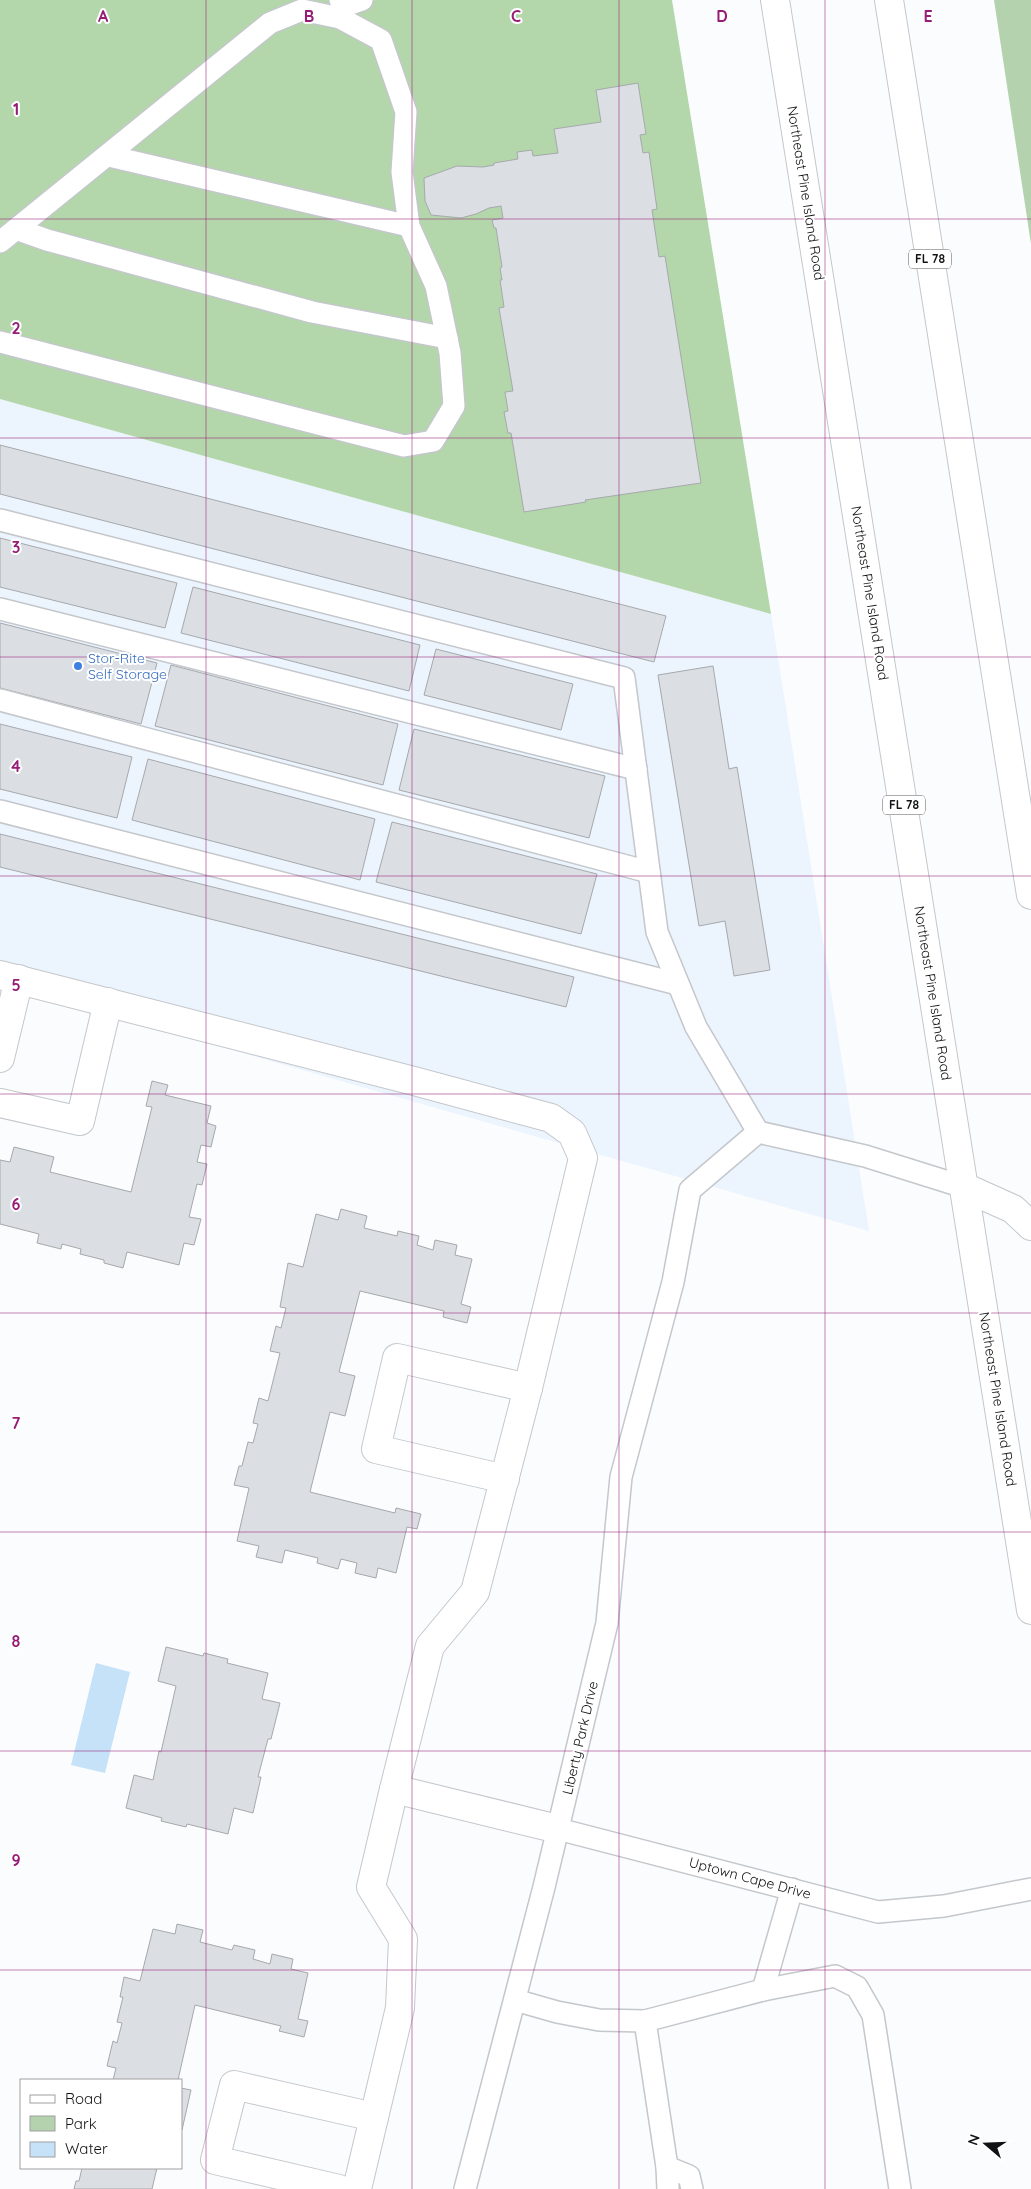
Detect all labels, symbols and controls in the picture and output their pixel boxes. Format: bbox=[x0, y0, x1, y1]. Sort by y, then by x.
text: A bbox=[98, 6, 109, 26]
text: B bbox=[304, 6, 314, 26]
text: C bbox=[511, 6, 521, 26]
text: D bbox=[716, 6, 728, 26]
text: E bbox=[923, 6, 933, 26]
text: 1 bbox=[13, 99, 19, 119]
street label: Northeast Pine Island Road bbox=[783, 104, 829, 282]
road number: FL 78 bbox=[909, 250, 951, 268]
text: 2 bbox=[11, 318, 21, 338]
street label: Northeast Pine Island Road bbox=[847, 504, 893, 682]
text: 3 bbox=[12, 537, 20, 557]
place label: Stor-Rite Self Storage bbox=[88, 649, 167, 683]
marker: Stor-Rite Self Storage bbox=[72, 660, 84, 672]
text: 4 bbox=[11, 756, 21, 776]
road number: FL 78 bbox=[883, 796, 925, 814]
street label: Northeast Pine Island Road bbox=[910, 904, 956, 1082]
text: 5 bbox=[11, 975, 21, 995]
text: 6 bbox=[12, 1194, 21, 1214]
street label: Northeast Pine Island Road bbox=[975, 1310, 1021, 1488]
text: 7 bbox=[12, 1413, 21, 1433]
text: 8 bbox=[12, 1631, 21, 1651]
street label: Liberty Park Drive bbox=[558, 1679, 602, 1796]
text: 9 bbox=[11, 1850, 21, 1870]
street label: Uptown Cape Drive bbox=[687, 1853, 813, 1903]
legend bbox=[20, 2079, 182, 2169]
text: Road bbox=[65, 2089, 102, 2108]
text: Park bbox=[65, 2114, 97, 2133]
north arrow bbox=[961, 2119, 1011, 2169]
text: N bbox=[964, 2132, 984, 2148]
text: Water bbox=[65, 2139, 108, 2158]

